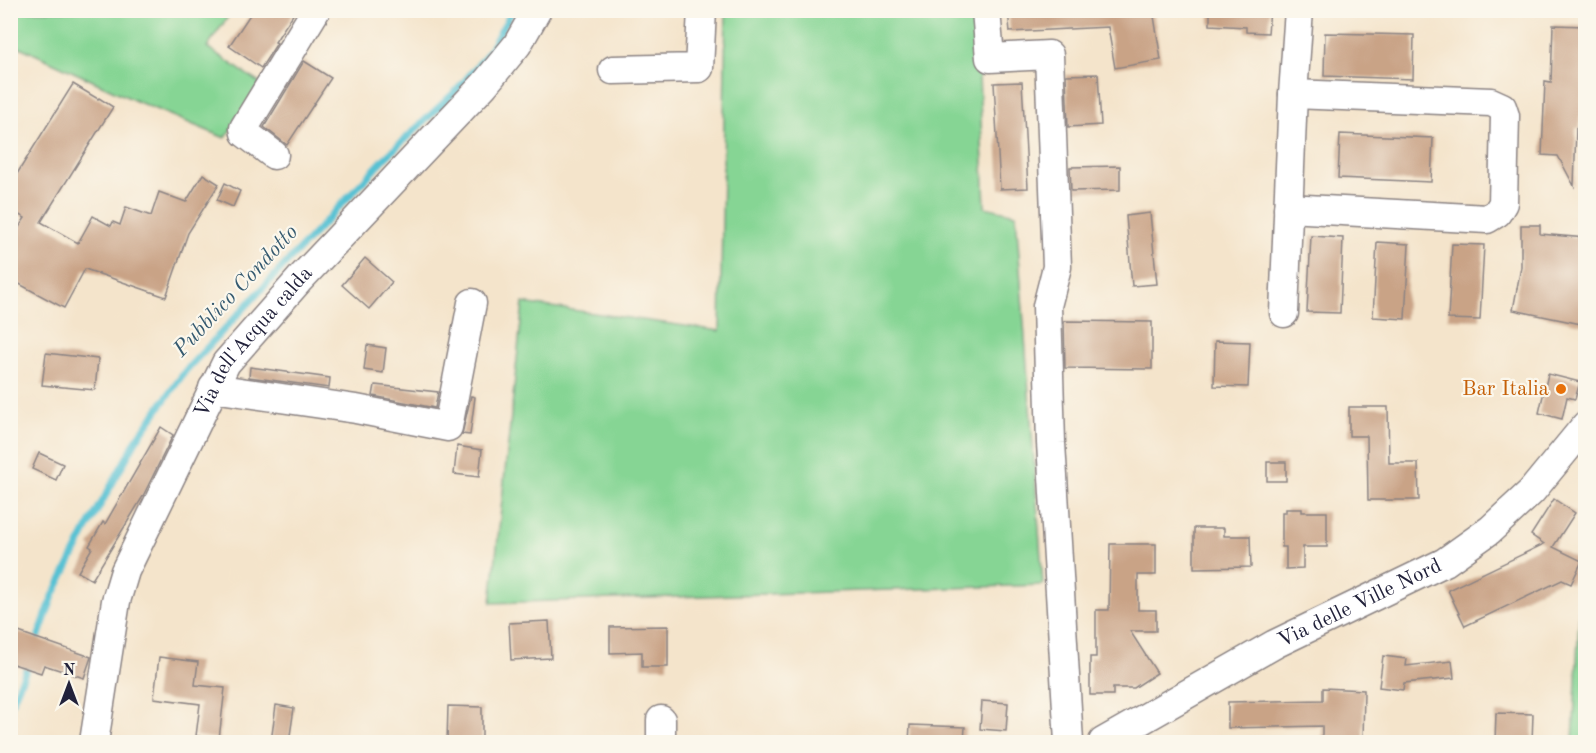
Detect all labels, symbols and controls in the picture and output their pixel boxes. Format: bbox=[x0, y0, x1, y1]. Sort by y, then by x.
water label: Pubblico Condotto bbox=[169, 221, 302, 362]
street label: Via dell'Acqua calda bbox=[191, 262, 316, 421]
place label: Bar Italia bbox=[1462, 379, 1549, 400]
marker: Bar Italia bbox=[1554, 382, 1568, 396]
street label: Via delle Ville Nord bbox=[1275, 555, 1445, 651]
north arrow bbox=[39, 654, 99, 714]
text: N bbox=[63, 663, 76, 679]

